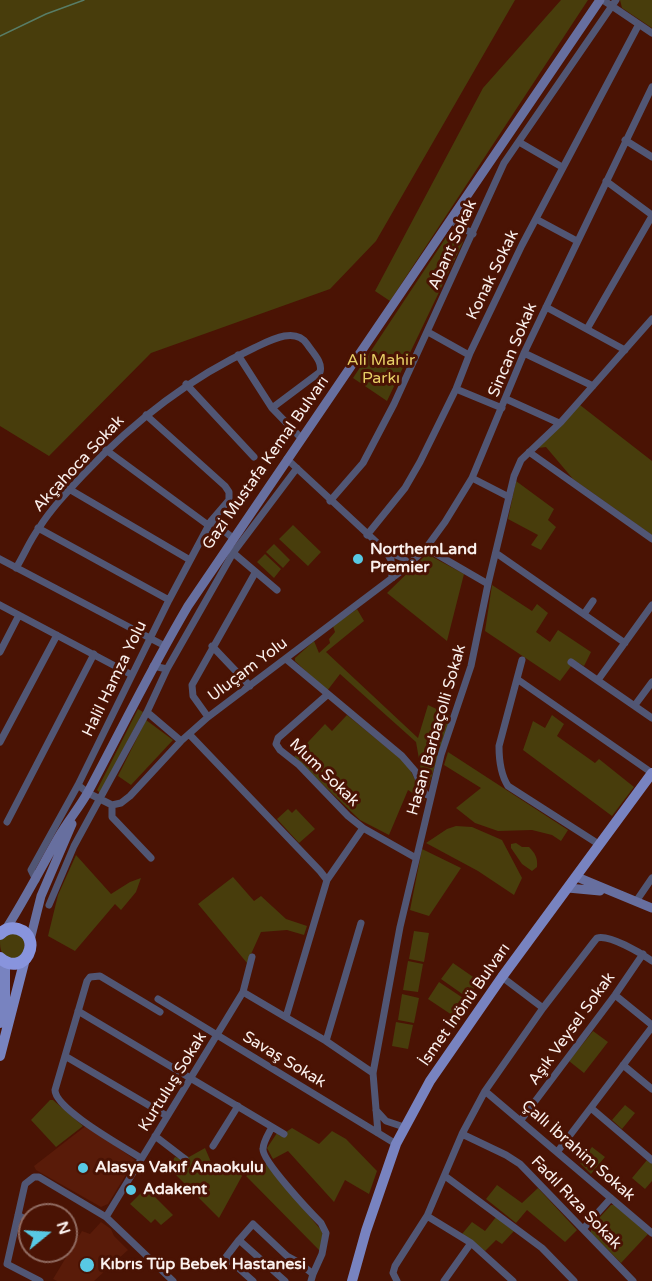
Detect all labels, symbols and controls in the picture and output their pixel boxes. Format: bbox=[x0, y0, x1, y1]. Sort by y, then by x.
street label: Abant Sokak bbox=[425, 197, 481, 293]
street label: Konak Sokak bbox=[463, 227, 523, 323]
street label: Sincan Sokak bbox=[484, 300, 542, 400]
park label: Ali Mahir Parkı bbox=[347, 351, 415, 389]
street label: Gazi Mustafa Kemal Bulvarı bbox=[199, 372, 333, 554]
street label: Akçahoca Sokak bbox=[29, 412, 129, 516]
place label: NorthernLand Premier bbox=[370, 540, 477, 578]
marker: NorthernLand Premier bbox=[351, 552, 365, 566]
street label: Halil Hamza Yolu bbox=[79, 618, 151, 740]
street label: Uluçam Yolu bbox=[204, 634, 292, 706]
street label: Hasan Barbaçolli Sokak bbox=[403, 642, 471, 818]
street label: Mum Sokak bbox=[285, 735, 363, 811]
street label: İsmet İnönü Bulvarı bbox=[415, 940, 515, 1070]
street label: Aşık Veysel Sokak bbox=[525, 969, 619, 1089]
street label: Savaş Sokak bbox=[239, 1028, 329, 1092]
street label: Kurtuluş Sokak bbox=[135, 1029, 211, 1135]
street label: Çallı İbrahim Sokak bbox=[517, 1096, 639, 1206]
street label: Fadıl Rıza Sokak bbox=[527, 1152, 625, 1254]
place label: Alasya Vakıf Anaokulu bbox=[95, 1158, 264, 1178]
marker: Alasya Vakıf Anaokulu bbox=[76, 1161, 90, 1175]
place label: Adakent bbox=[143, 1180, 207, 1200]
marker: Adakent bbox=[124, 1183, 138, 1197]
north arrow bbox=[18, 1203, 78, 1263]
text: N bbox=[52, 1219, 75, 1237]
place label: Kıbrıs Tüp Bebek Hastanesi bbox=[100, 1255, 306, 1275]
marker: Kıbrıs Tüp Bebek Hastanesi bbox=[78, 1256, 96, 1274]

